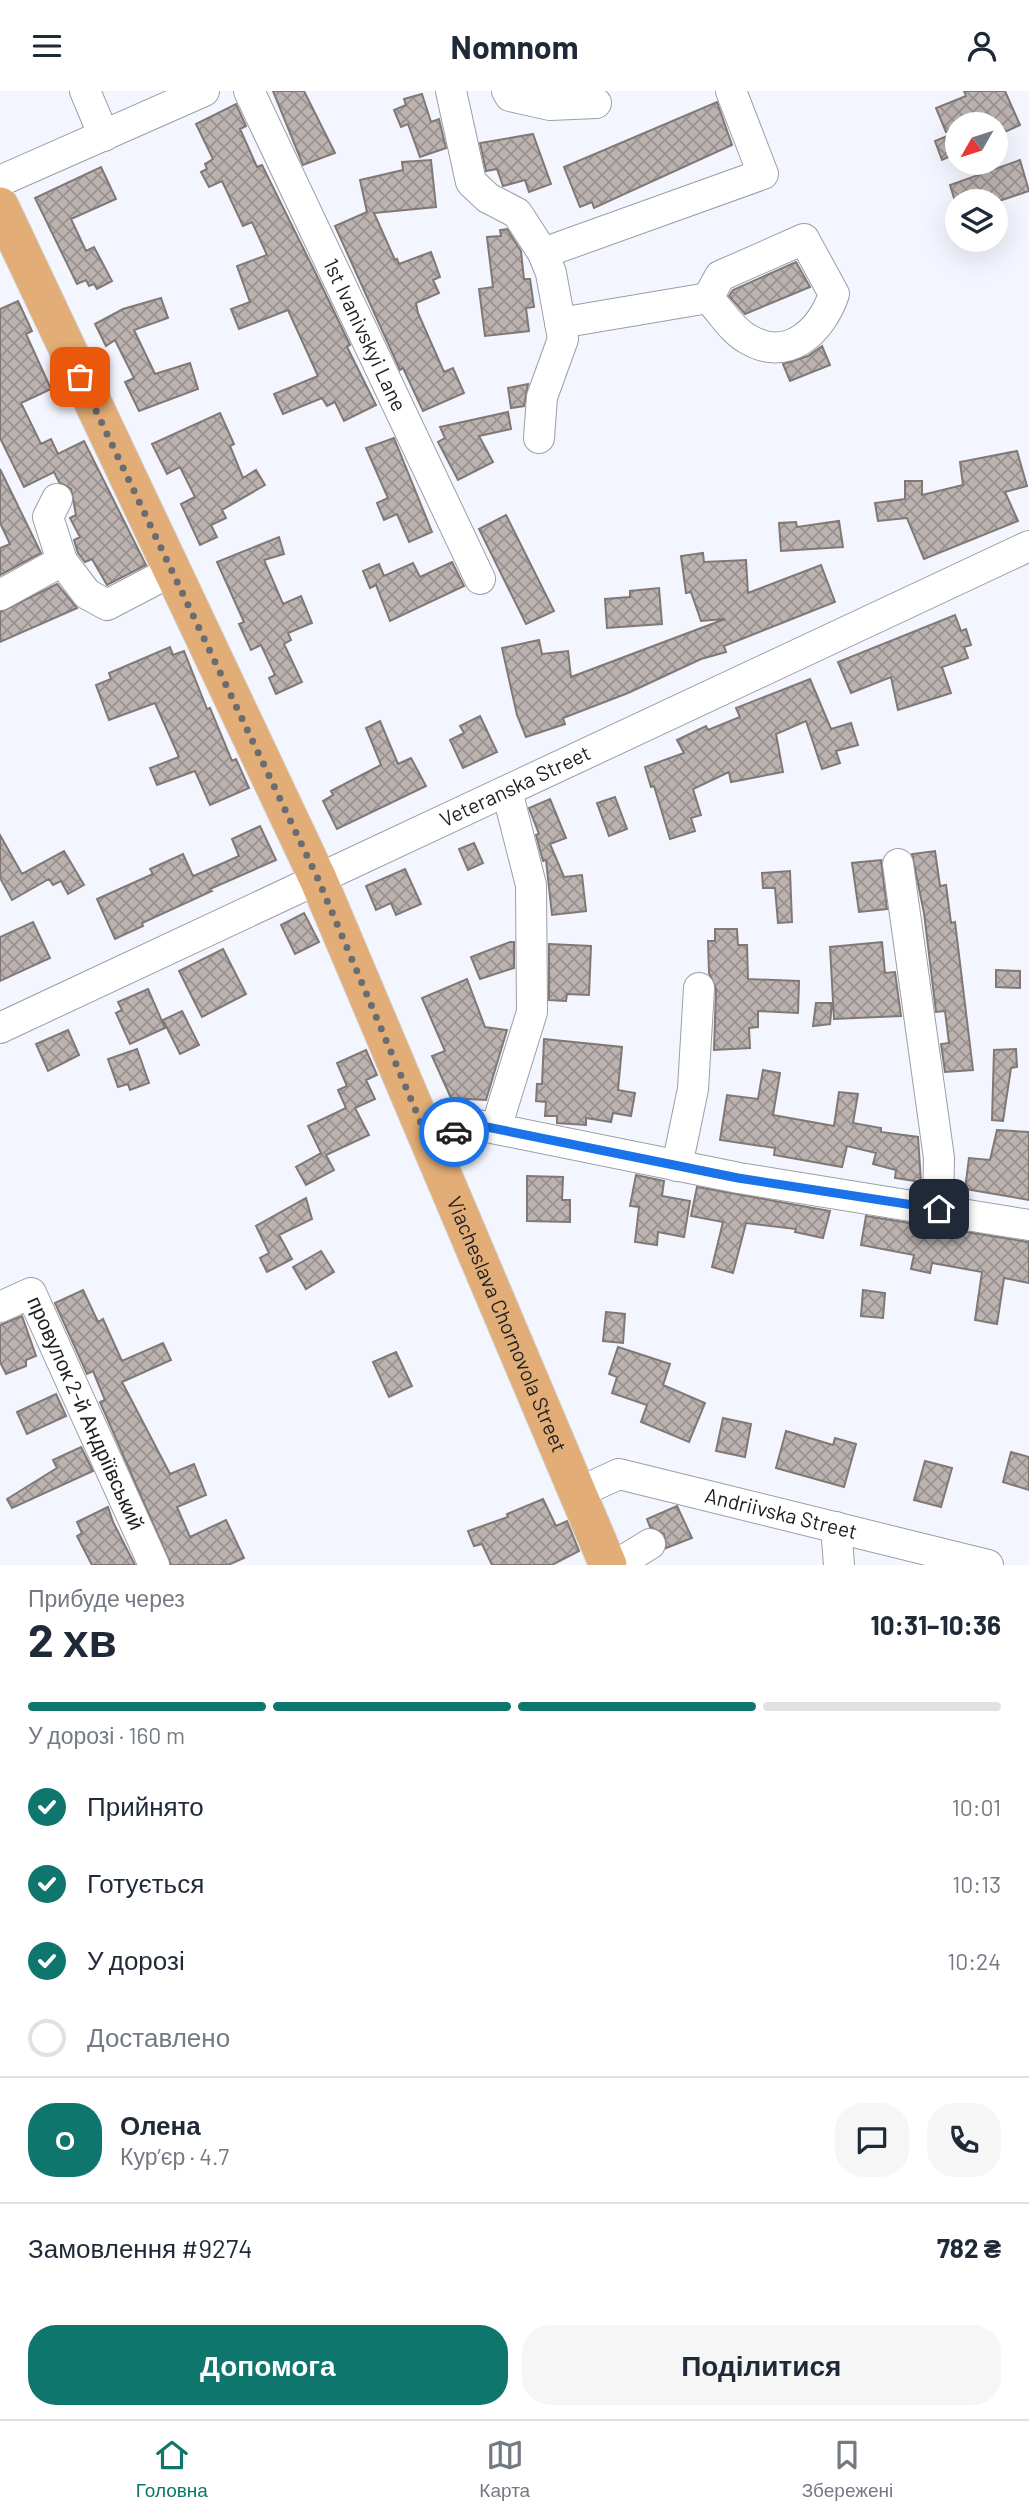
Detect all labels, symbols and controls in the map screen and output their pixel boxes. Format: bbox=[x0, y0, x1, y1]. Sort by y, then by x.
icon: menu bbox=[28, 27, 66, 65]
text: Nomnom bbox=[451, 27, 578, 65]
icon: person bbox=[963, 27, 1001, 65]
north arrow bbox=[945, 112, 1008, 175]
map controls bbox=[945, 112, 1008, 252]
button: layers bbox=[945, 189, 1008, 252]
street label: 1st Ivanivskyi Lane bbox=[319, 254, 413, 415]
pin bbox=[50, 347, 110, 407]
icon: bag bbox=[61, 358, 99, 396]
street label: Veteranska Street bbox=[435, 739, 594, 831]
courier bbox=[419, 1097, 489, 1167]
icon: car bbox=[435, 1113, 473, 1151]
pin bbox=[909, 1179, 969, 1239]
icon: home bbox=[920, 1190, 958, 1228]
street label: Viacheslava Chornovola Street bbox=[443, 1192, 573, 1456]
street label: провулок 2-й Андріївський bbox=[23, 1292, 150, 1533]
street label: Andriivska Street bbox=[703, 1482, 860, 1543]
text: Прибуде через bbox=[28, 1584, 185, 1612]
text: 10:31–10:36 bbox=[870, 1609, 1001, 1640]
text: 2 хв bbox=[28, 1611, 117, 1666]
text: У дорозі · 160 m bbox=[28, 1721, 185, 1749]
icon: check bbox=[28, 1788, 66, 1826]
text: Прийнято bbox=[87, 1790, 204, 1821]
text: 10:01 bbox=[952, 1793, 1001, 1821]
icon: check bbox=[28, 1865, 66, 1903]
text: Готується bbox=[87, 1867, 204, 1898]
text: 10:13 bbox=[952, 1870, 1001, 1898]
icon: check bbox=[28, 1942, 66, 1980]
text: У дорозі bbox=[87, 1944, 185, 1975]
text: 10:24 bbox=[947, 1947, 1001, 1975]
text: Доставлено bbox=[87, 2021, 230, 2052]
button: chat bbox=[835, 2103, 909, 2177]
button: phone bbox=[927, 2103, 1001, 2177]
text: Олена bbox=[120, 2109, 201, 2140]
text: О bbox=[55, 2124, 75, 2155]
text: Кур’єр · 4.7 bbox=[120, 2142, 229, 2170]
text: Замовлення #9274 bbox=[28, 2232, 253, 2263]
text: 782 ₴ bbox=[937, 2232, 1001, 2263]
button: Допомога bbox=[28, 2325, 508, 2405]
button: Поділитися bbox=[522, 2325, 1001, 2405]
tab: Головна bbox=[136, 2436, 208, 2502]
tab: Карта bbox=[479, 2436, 530, 2502]
tab: Збережені bbox=[802, 2436, 893, 2502]

